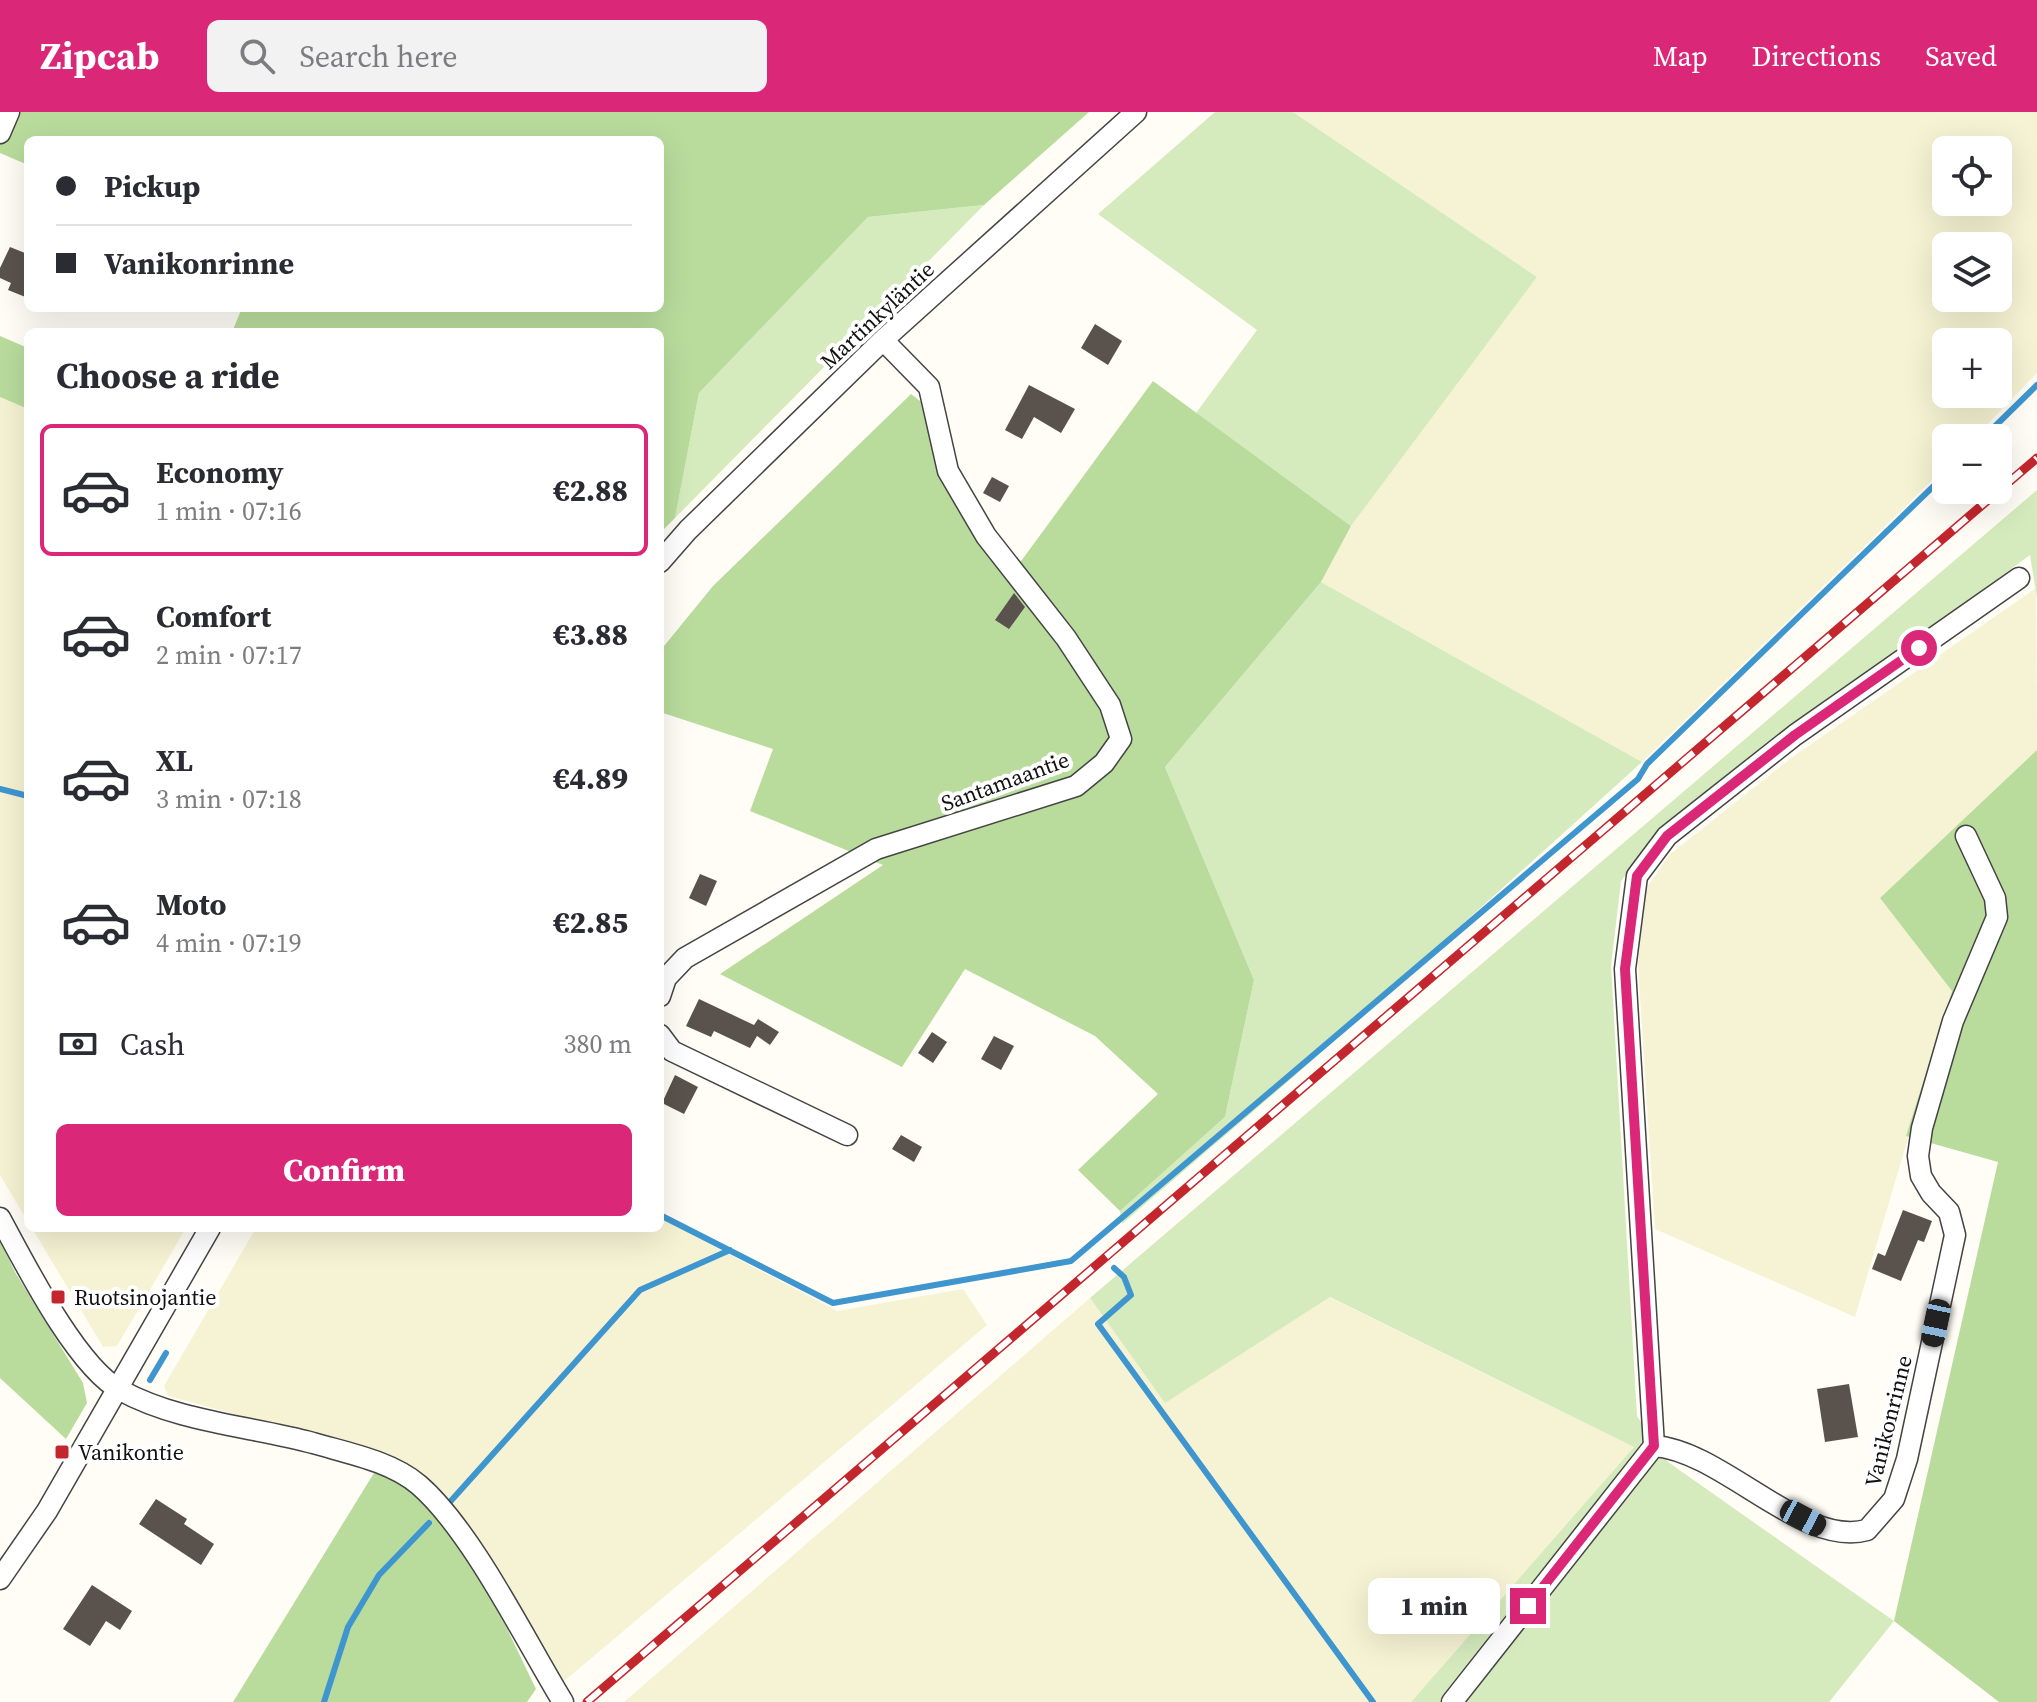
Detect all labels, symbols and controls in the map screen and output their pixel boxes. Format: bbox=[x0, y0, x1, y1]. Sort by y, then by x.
search box bbox=[207, 20, 767, 92]
text: Zipcab bbox=[40, 30, 159, 82]
icon: search bbox=[235, 34, 279, 78]
text: Search here bbox=[299, 36, 458, 77]
text: Map bbox=[1653, 37, 1708, 75]
text: Directions bbox=[1752, 37, 1881, 75]
text: Saved bbox=[1925, 37, 1997, 75]
map controls bbox=[1932, 136, 2012, 504]
button: locate bbox=[1932, 136, 2012, 216]
text: Pickup bbox=[104, 166, 200, 207]
button: layers bbox=[1932, 232, 2012, 312]
text: Vanikonrinne bbox=[104, 243, 294, 284]
street label: Martinkyläntie bbox=[813, 254, 941, 376]
button: + bbox=[1932, 328, 2012, 408]
text: Choose a ride bbox=[56, 351, 279, 400]
button: − bbox=[1932, 424, 2012, 504]
text: Economy bbox=[156, 452, 284, 493]
icon: car bbox=[60, 454, 132, 526]
text: €2.88 bbox=[553, 470, 628, 511]
text: 1 min · 07:16 bbox=[156, 493, 302, 529]
text: Comfort bbox=[156, 596, 271, 637]
icon: car bbox=[60, 598, 132, 670]
text: €3.88 bbox=[553, 614, 628, 655]
route start bbox=[1901, 630, 1937, 666]
text: 2 min · 07:17 bbox=[156, 637, 302, 673]
text: XL bbox=[156, 740, 193, 781]
icon: car bbox=[60, 742, 132, 814]
street label: Santamaantie bbox=[937, 744, 1073, 818]
text: €4.89 bbox=[553, 758, 628, 799]
text: 3 min · 07:18 bbox=[156, 781, 302, 817]
text: Moto bbox=[156, 884, 227, 925]
icon: car bbox=[60, 886, 132, 958]
text: €2.85 bbox=[553, 902, 628, 943]
text: 4 min · 07:19 bbox=[156, 925, 302, 961]
icon: cash bbox=[56, 1022, 100, 1066]
text: Cash bbox=[120, 1024, 185, 1065]
text: 380 m bbox=[564, 1026, 632, 1062]
button: Confirm bbox=[56, 1124, 632, 1216]
place label: Ruotsinojantie bbox=[74, 1282, 217, 1312]
marker: Ruotsinojantie bbox=[49, 1288, 67, 1306]
car bbox=[1919, 1297, 1953, 1349]
street label: Vanikonrinne bbox=[1857, 1352, 1919, 1490]
place label: Vanikontie bbox=[78, 1437, 184, 1467]
marker: Vanikontie bbox=[53, 1443, 71, 1461]
car bbox=[1776, 1496, 1830, 1540]
callout: 1 min bbox=[1368, 1578, 1500, 1634]
text: 1 min bbox=[1400, 1588, 1468, 1624]
route end bbox=[1510, 1588, 1546, 1624]

